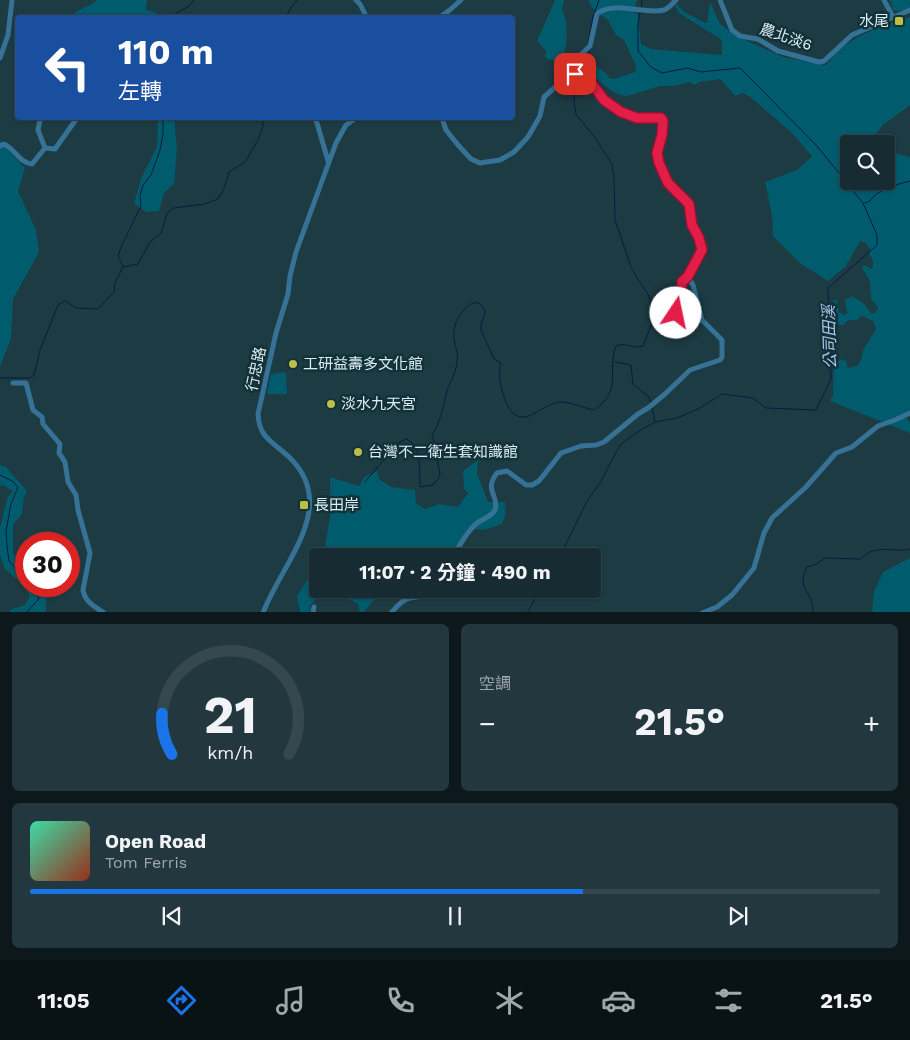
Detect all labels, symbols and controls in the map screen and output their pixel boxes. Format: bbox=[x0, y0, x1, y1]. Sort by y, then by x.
place label: 水尾 bbox=[859, 12, 889, 30]
marker: 水尾 bbox=[893, 15, 905, 27]
street label: 農北淡6 bbox=[757, 20, 815, 54]
text: 110 m bbox=[118, 31, 214, 73]
icon: left bbox=[35, 35, 100, 100]
pin bbox=[554, 53, 596, 95]
icon: arrive bbox=[561, 60, 589, 88]
text: 左轉 bbox=[118, 79, 162, 104]
map controls bbox=[840, 135, 895, 190]
button: search bbox=[840, 135, 895, 190]
position arrow bbox=[649, 286, 701, 338]
water label: 公司田溪 bbox=[819, 303, 840, 369]
street label: 行忠路 bbox=[243, 345, 269, 393]
place label: 工研益壽多文化館 bbox=[303, 355, 423, 373]
marker: 工研益壽多文化館 bbox=[287, 358, 299, 370]
place label: 淡水九天宮 bbox=[341, 395, 416, 413]
marker: 淡水九天宮 bbox=[325, 398, 337, 410]
place label: 台灣不二衛生套知識館 bbox=[368, 443, 518, 461]
marker: 台灣不二衛生套知識館 bbox=[352, 446, 364, 458]
place label: 長田岸 bbox=[314, 496, 359, 514]
marker: 長田岸 bbox=[298, 499, 310, 511]
speed limit sign: 30 bbox=[15, 532, 80, 597]
text: 11:07 · 2 分鐘 · 490 m bbox=[359, 561, 551, 584]
text: 空調 bbox=[479, 674, 511, 693]
text: 21 bbox=[204, 685, 257, 746]
text: 21.5° bbox=[634, 700, 725, 744]
text: − bbox=[479, 707, 496, 740]
text: + bbox=[863, 707, 880, 740]
text: km/h bbox=[207, 742, 254, 763]
text: Open Road bbox=[105, 830, 206, 853]
text: Tom Ferris bbox=[105, 853, 187, 872]
icon: previous bbox=[158, 902, 186, 930]
icon: pause bbox=[441, 902, 469, 930]
icon: next bbox=[724, 902, 752, 930]
icon: directions bbox=[164, 983, 199, 1018]
icon: music bbox=[273, 983, 308, 1018]
icon: phone bbox=[383, 983, 418, 1018]
icon: climate bbox=[492, 983, 527, 1018]
icon: car bbox=[601, 983, 636, 1018]
icon: filters bbox=[711, 983, 746, 1018]
text: 11:05 bbox=[37, 988, 90, 1013]
text: 21.5° bbox=[820, 988, 873, 1013]

